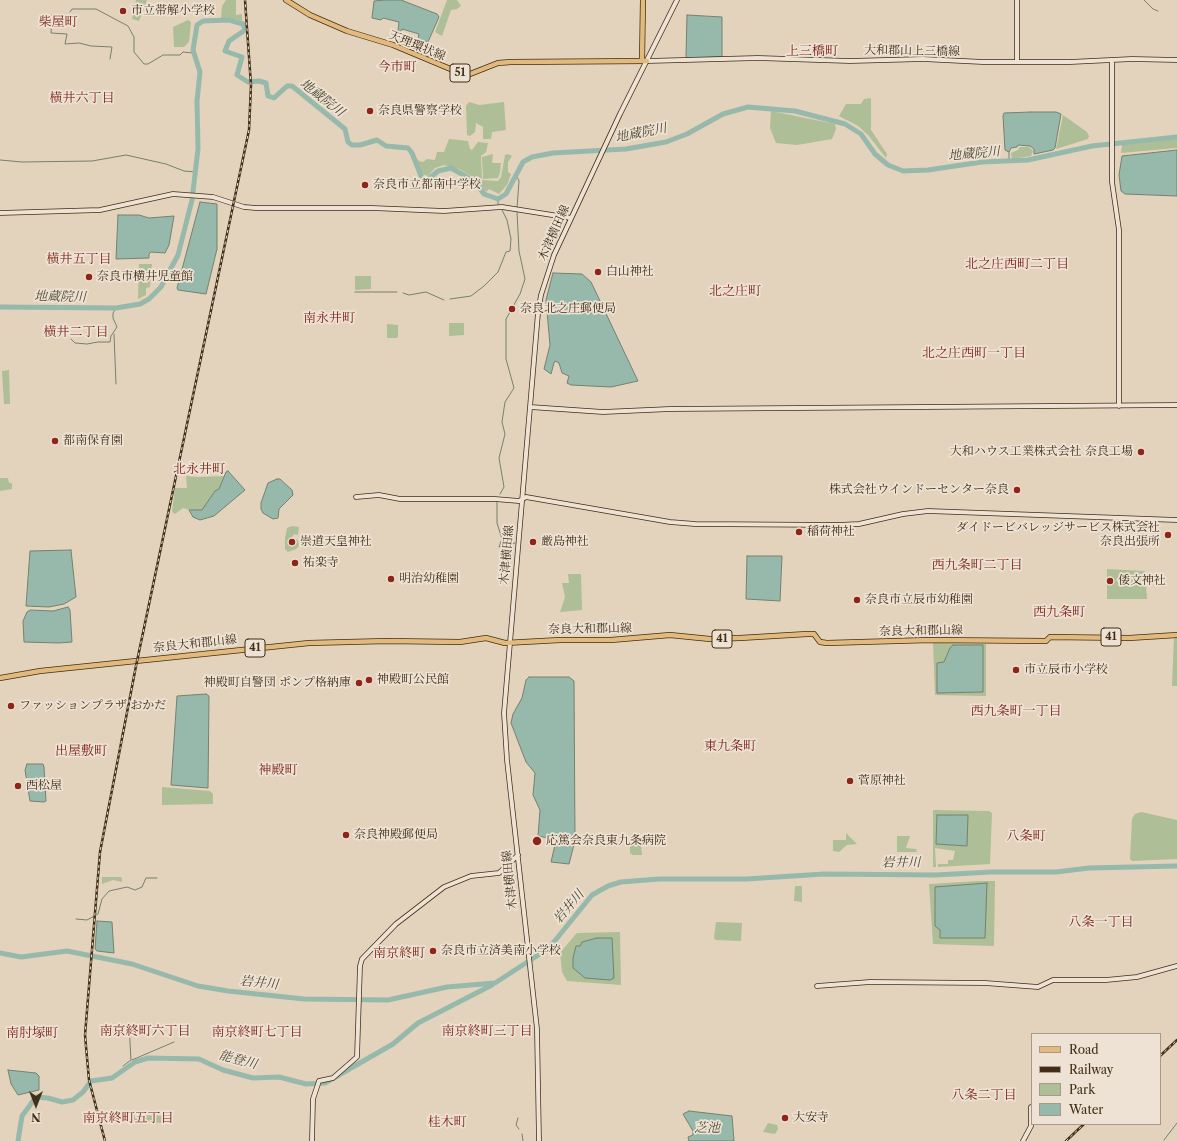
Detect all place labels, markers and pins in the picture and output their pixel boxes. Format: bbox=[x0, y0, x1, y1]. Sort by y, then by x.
place label: 市立帯解小学校 bbox=[131, 4, 215, 18]
marker: 市立帯解小学校 bbox=[118, 6, 128, 16]
place label: 奈良県警察学校 bbox=[378, 104, 462, 118]
marker: 奈良県警察学校 bbox=[365, 106, 375, 116]
place label: 奈良市立都南中学校 bbox=[373, 178, 481, 192]
marker: 奈良市立都南中学校 bbox=[360, 180, 370, 190]
place label: 白山神社 bbox=[606, 265, 654, 279]
marker: 白山神社 bbox=[593, 267, 603, 277]
place label: 奈良市横井児童館 bbox=[97, 270, 193, 284]
marker: 奈良市横井児童館 bbox=[84, 272, 94, 282]
place label: 奈良北之庄郵便局 bbox=[520, 302, 616, 316]
marker: 奈良北之庄郵便局 bbox=[507, 304, 517, 314]
place label: 都南保育園 bbox=[63, 434, 123, 448]
marker: 都南保育園 bbox=[50, 436, 60, 446]
place label: 大和ハウス工業株式会社 奈良工場 bbox=[950, 445, 1133, 459]
marker: 大和ハウス工業株式会社 奈良工場 bbox=[1136, 447, 1146, 457]
place label: 株式会社ウインドーセンター奈良 bbox=[829, 483, 1009, 497]
marker: 株式会社ウインドーセンター奈良 bbox=[1012, 485, 1022, 495]
place label: ダイドービバレッジサービス株式会社 奈良出張所 bbox=[956, 521, 1160, 549]
place label: 稲荷神社 bbox=[807, 525, 855, 539]
marker: 稲荷神社 bbox=[794, 527, 804, 537]
marker: ダイドービバレッジサービス株式会社 奈良出張所 bbox=[1163, 530, 1173, 540]
place label: 崇道天皇神社 bbox=[300, 535, 372, 549]
place label: 厳島神社 bbox=[541, 535, 589, 549]
marker: 崇道天皇神社 bbox=[287, 537, 297, 547]
marker: 厳島神社 bbox=[528, 537, 538, 547]
place label: 祐楽寺 bbox=[303, 556, 339, 570]
marker: 祐楽寺 bbox=[290, 558, 300, 568]
place label: 明治幼稚園 bbox=[399, 572, 459, 586]
marker: 明治幼稚園 bbox=[386, 574, 396, 584]
place label: 倭文神社 bbox=[1118, 574, 1166, 588]
marker: 倭文神社 bbox=[1105, 576, 1115, 586]
place label: 奈良市立辰市幼稚園 bbox=[865, 593, 973, 607]
marker: 奈良市立辰市幼稚園 bbox=[852, 595, 862, 605]
place label: 市立辰市小学校 bbox=[1024, 663, 1108, 677]
marker: 市立辰市小学校 bbox=[1011, 665, 1021, 675]
place label: 神殿町公民館 bbox=[377, 673, 449, 687]
marker: 神殿町公民館 bbox=[364, 675, 374, 685]
place label: 神殿町自警団 ポンプ格納庫 bbox=[204, 676, 351, 690]
marker: 神殿町自警団 ポンプ格納庫 bbox=[354, 678, 364, 688]
place label: ファッションプラザ おかだ bbox=[19, 699, 166, 713]
marker: ファッションプラザ おかだ bbox=[6, 701, 16, 711]
place label: 菅原神社 bbox=[858, 774, 906, 788]
marker: 菅原神社 bbox=[845, 776, 855, 786]
place label: 西松屋 bbox=[26, 779, 62, 793]
marker: 西松屋 bbox=[13, 781, 23, 791]
place label: 奈良神殿郵便局 bbox=[354, 828, 438, 842]
marker: 奈良神殿郵便局 bbox=[341, 830, 351, 840]
place label: 応篤会奈良東九条病院 bbox=[546, 834, 666, 848]
marker: 応篤会奈良東九条病院 bbox=[531, 835, 543, 847]
place label: 奈良市立済美南小学校 bbox=[441, 944, 561, 958]
marker: 奈良市立済美南小学校 bbox=[428, 946, 438, 956]
place label: 大安寺 bbox=[793, 1111, 829, 1125]
marker: 大安寺 bbox=[780, 1113, 790, 1123]

